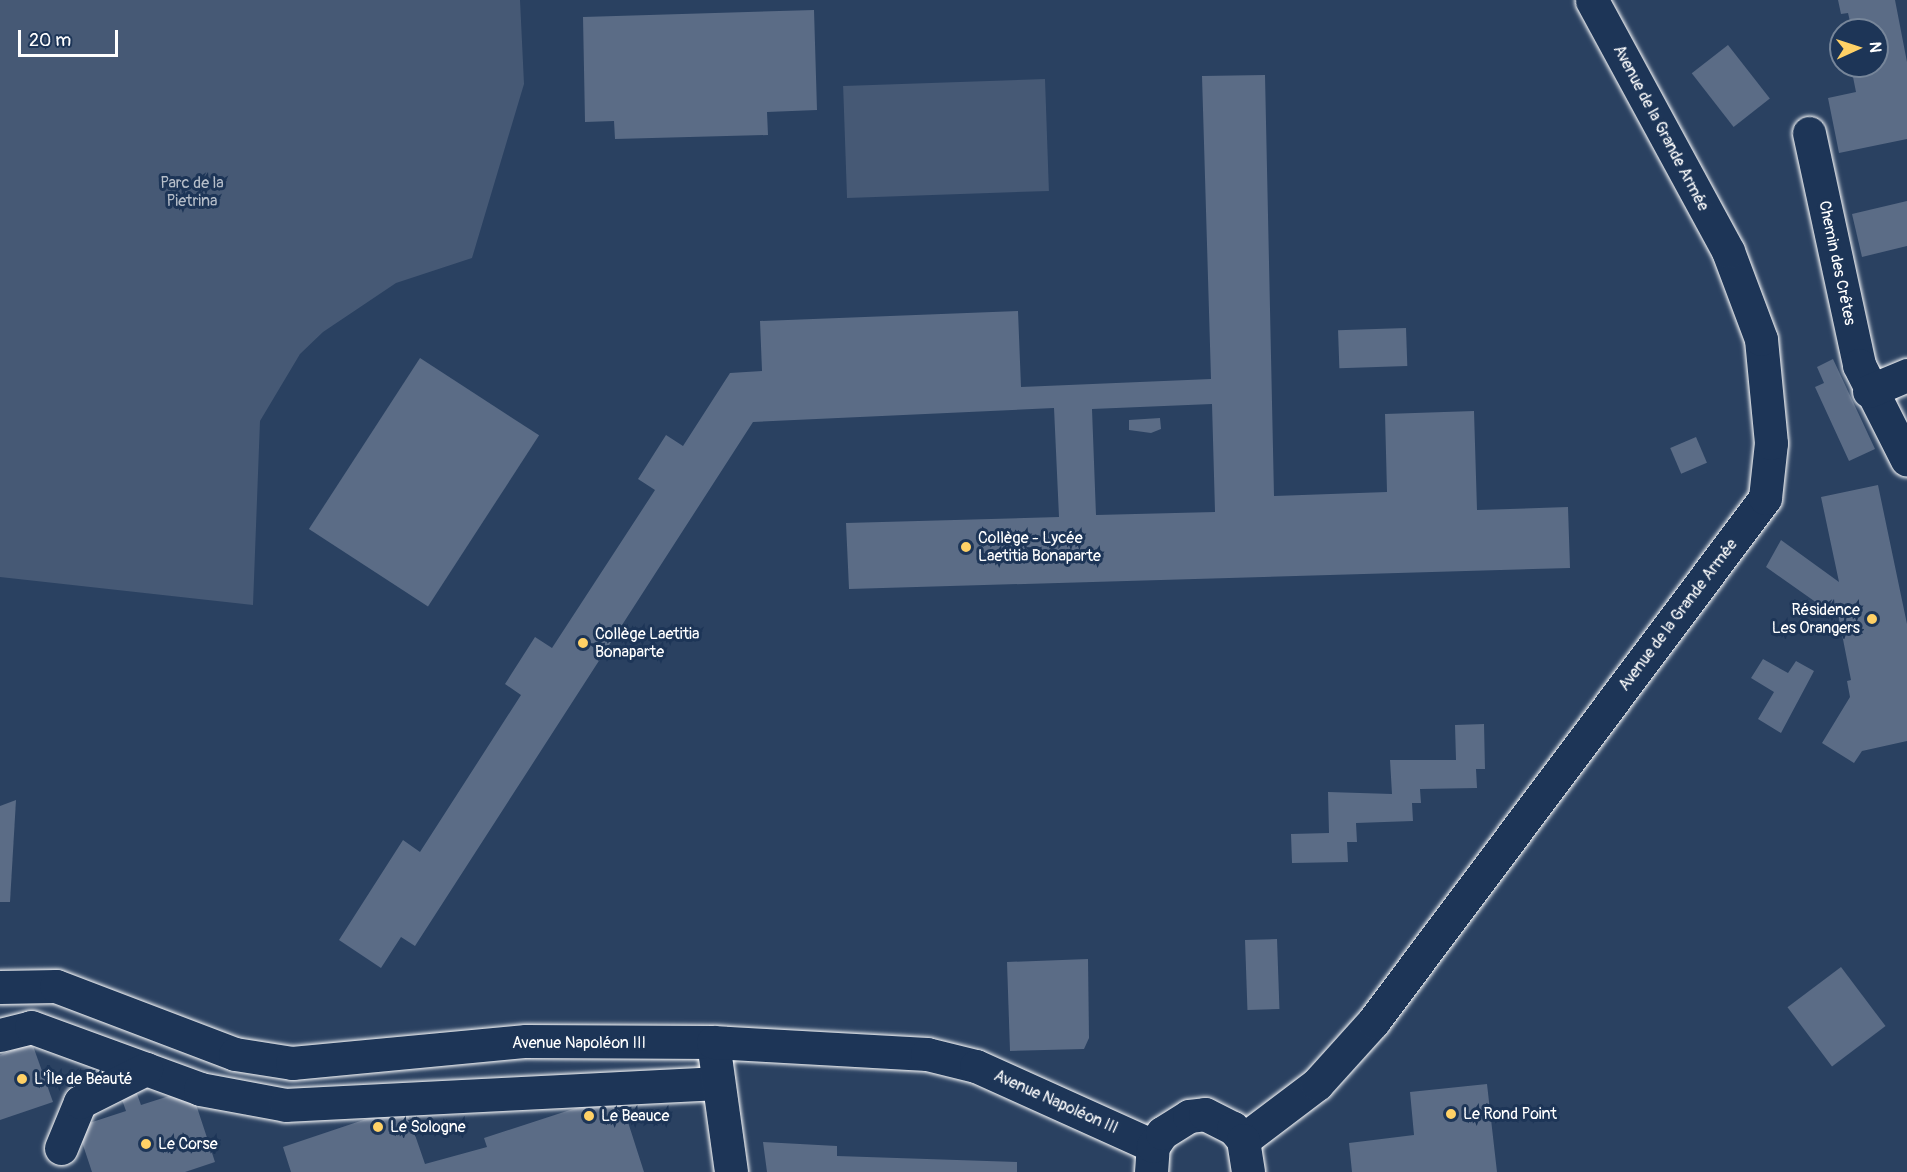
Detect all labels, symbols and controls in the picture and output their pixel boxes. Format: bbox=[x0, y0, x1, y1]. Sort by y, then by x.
scale bar bbox=[21, 18, 122, 56]
north arrow bbox=[1829, 18, 1889, 78]
text: 20 m bbox=[29, 29, 71, 52]
text: N bbox=[1865, 41, 1885, 53]
street label: Avenue de la Grande Armée bbox=[1609, 42, 1713, 214]
park label: Parc de la Pietrina bbox=[160, 173, 224, 211]
street label: Chemin des Crêtes bbox=[1814, 199, 1860, 327]
place label: Collège - Lycée Laetitia Bonaparte bbox=[978, 528, 1101, 566]
street label: Avenue de la Grande Armée bbox=[1615, 535, 1741, 695]
marker: Collège - Lycée Laetitia Bonaparte bbox=[959, 540, 973, 554]
place label: Résidence Les Orangers bbox=[1772, 600, 1860, 638]
marker: Résidence Les Orangers bbox=[1865, 612, 1879, 626]
place label: Collège Laetitia Bonaparte bbox=[595, 624, 699, 662]
marker: Collège Laetitia Bonaparte bbox=[576, 636, 590, 650]
street label: Avenue Napoléon III bbox=[512, 1033, 646, 1053]
street label: Avenue Napoléon III bbox=[991, 1066, 1121, 1138]
place label: L'Île de Beauté bbox=[34, 1069, 133, 1089]
marker: L'Île de Beauté bbox=[15, 1072, 29, 1086]
place label: Le Rond Point bbox=[1463, 1104, 1557, 1124]
place label: Le Beauce bbox=[601, 1106, 670, 1126]
marker: Le Rond Point bbox=[1444, 1107, 1458, 1121]
marker: Le Beauce bbox=[582, 1109, 596, 1123]
place label: Le Sologne bbox=[390, 1117, 466, 1137]
marker: Le Sologne bbox=[371, 1120, 385, 1134]
place label: Le Corse bbox=[158, 1134, 218, 1154]
marker: Le Corse bbox=[139, 1137, 153, 1151]

